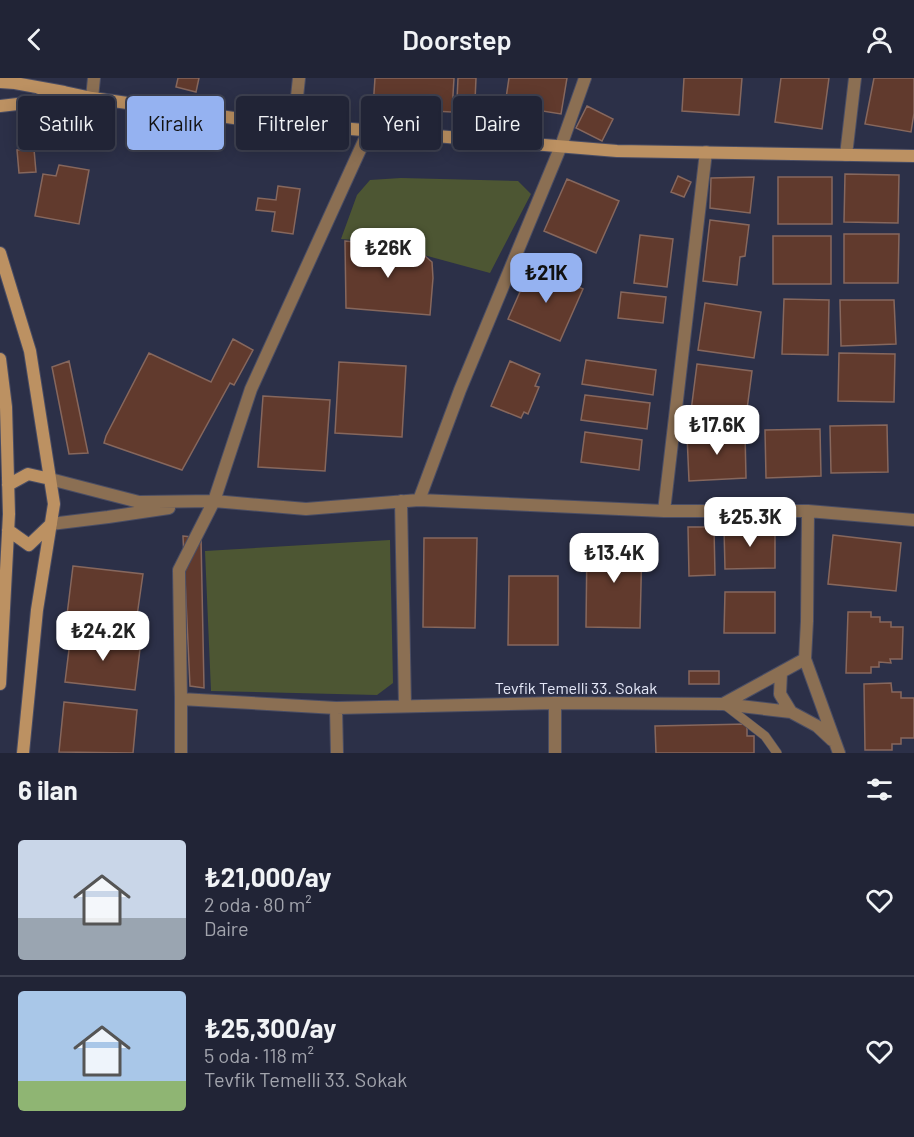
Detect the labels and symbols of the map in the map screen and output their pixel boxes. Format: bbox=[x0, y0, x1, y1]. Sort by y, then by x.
pin: ₺26K bbox=[352, 228, 424, 279]
pin: ₺21K bbox=[510, 253, 582, 304]
pin: ₺17.6K bbox=[668, 405, 766, 456]
pin: ₺25.3K bbox=[701, 497, 799, 548]
pin: ₺13.4K bbox=[565, 533, 663, 584]
pin: ₺24.2K bbox=[54, 611, 152, 662]
street label: Tevfik Temelli 33. Sokak bbox=[495, 678, 657, 697]

